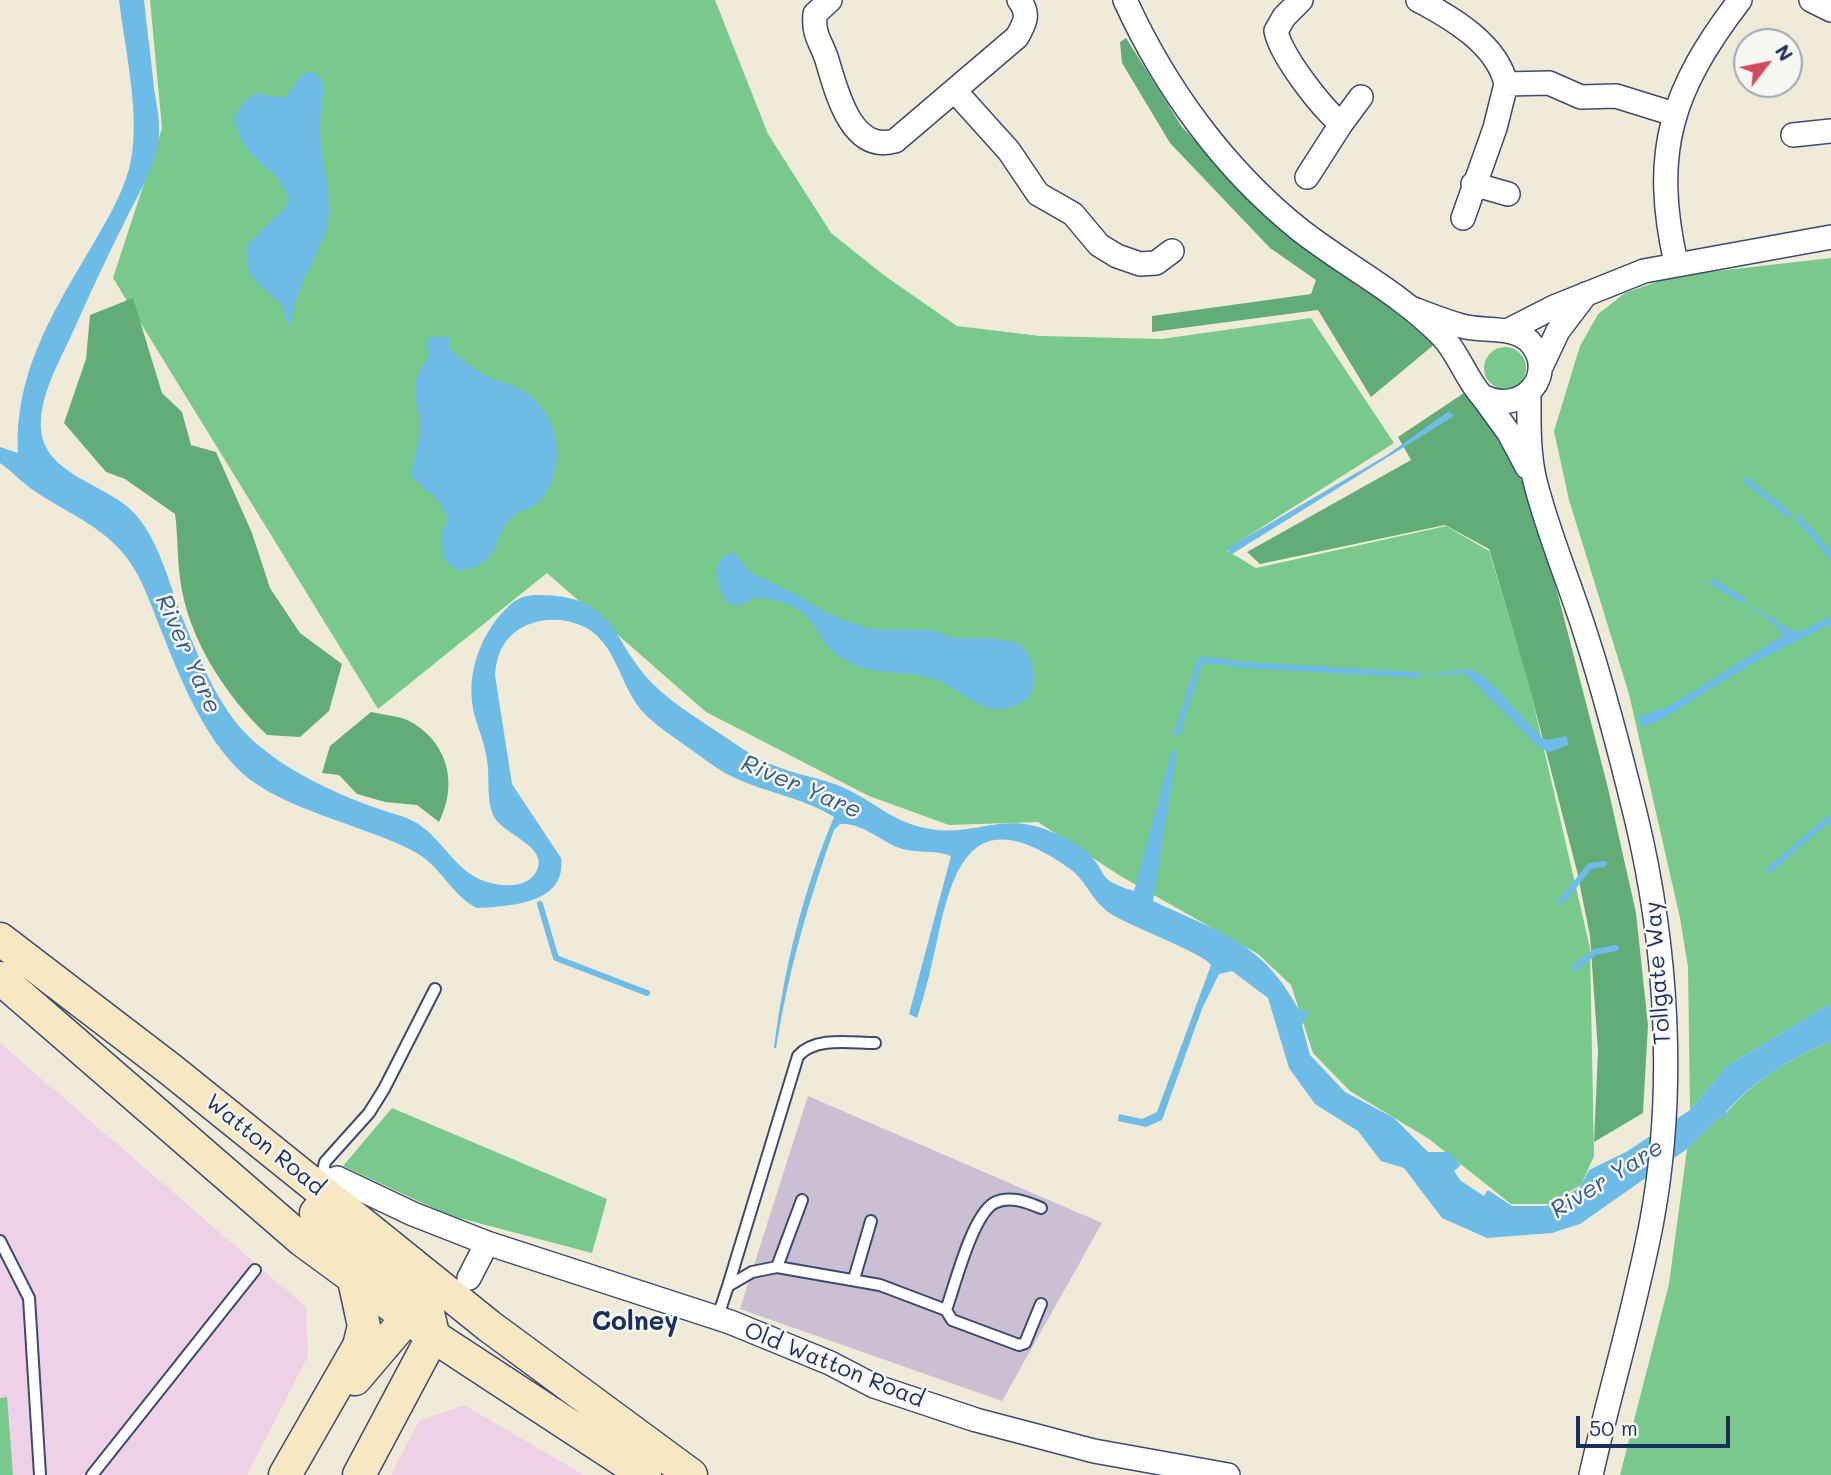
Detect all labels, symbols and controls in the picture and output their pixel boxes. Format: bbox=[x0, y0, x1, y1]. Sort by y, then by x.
north arrow bbox=[1733, 28, 1803, 98]
text: N bbox=[1770, 40, 1799, 65]
water label: River Yare bbox=[149, 590, 227, 718]
water label: River Yare bbox=[737, 749, 865, 825]
street label: Tollgate Way bbox=[1639, 900, 1677, 1046]
street label: Watton Road bbox=[200, 1088, 330, 1202]
water label: River Yare bbox=[1545, 1133, 1669, 1225]
district label: Colney bbox=[592, 1306, 678, 1338]
street label: Old Watton Road bbox=[740, 1316, 928, 1414]
scale bar bbox=[1579, 1402, 1733, 1446]
text: 50 m bbox=[1589, 1414, 1638, 1441]

